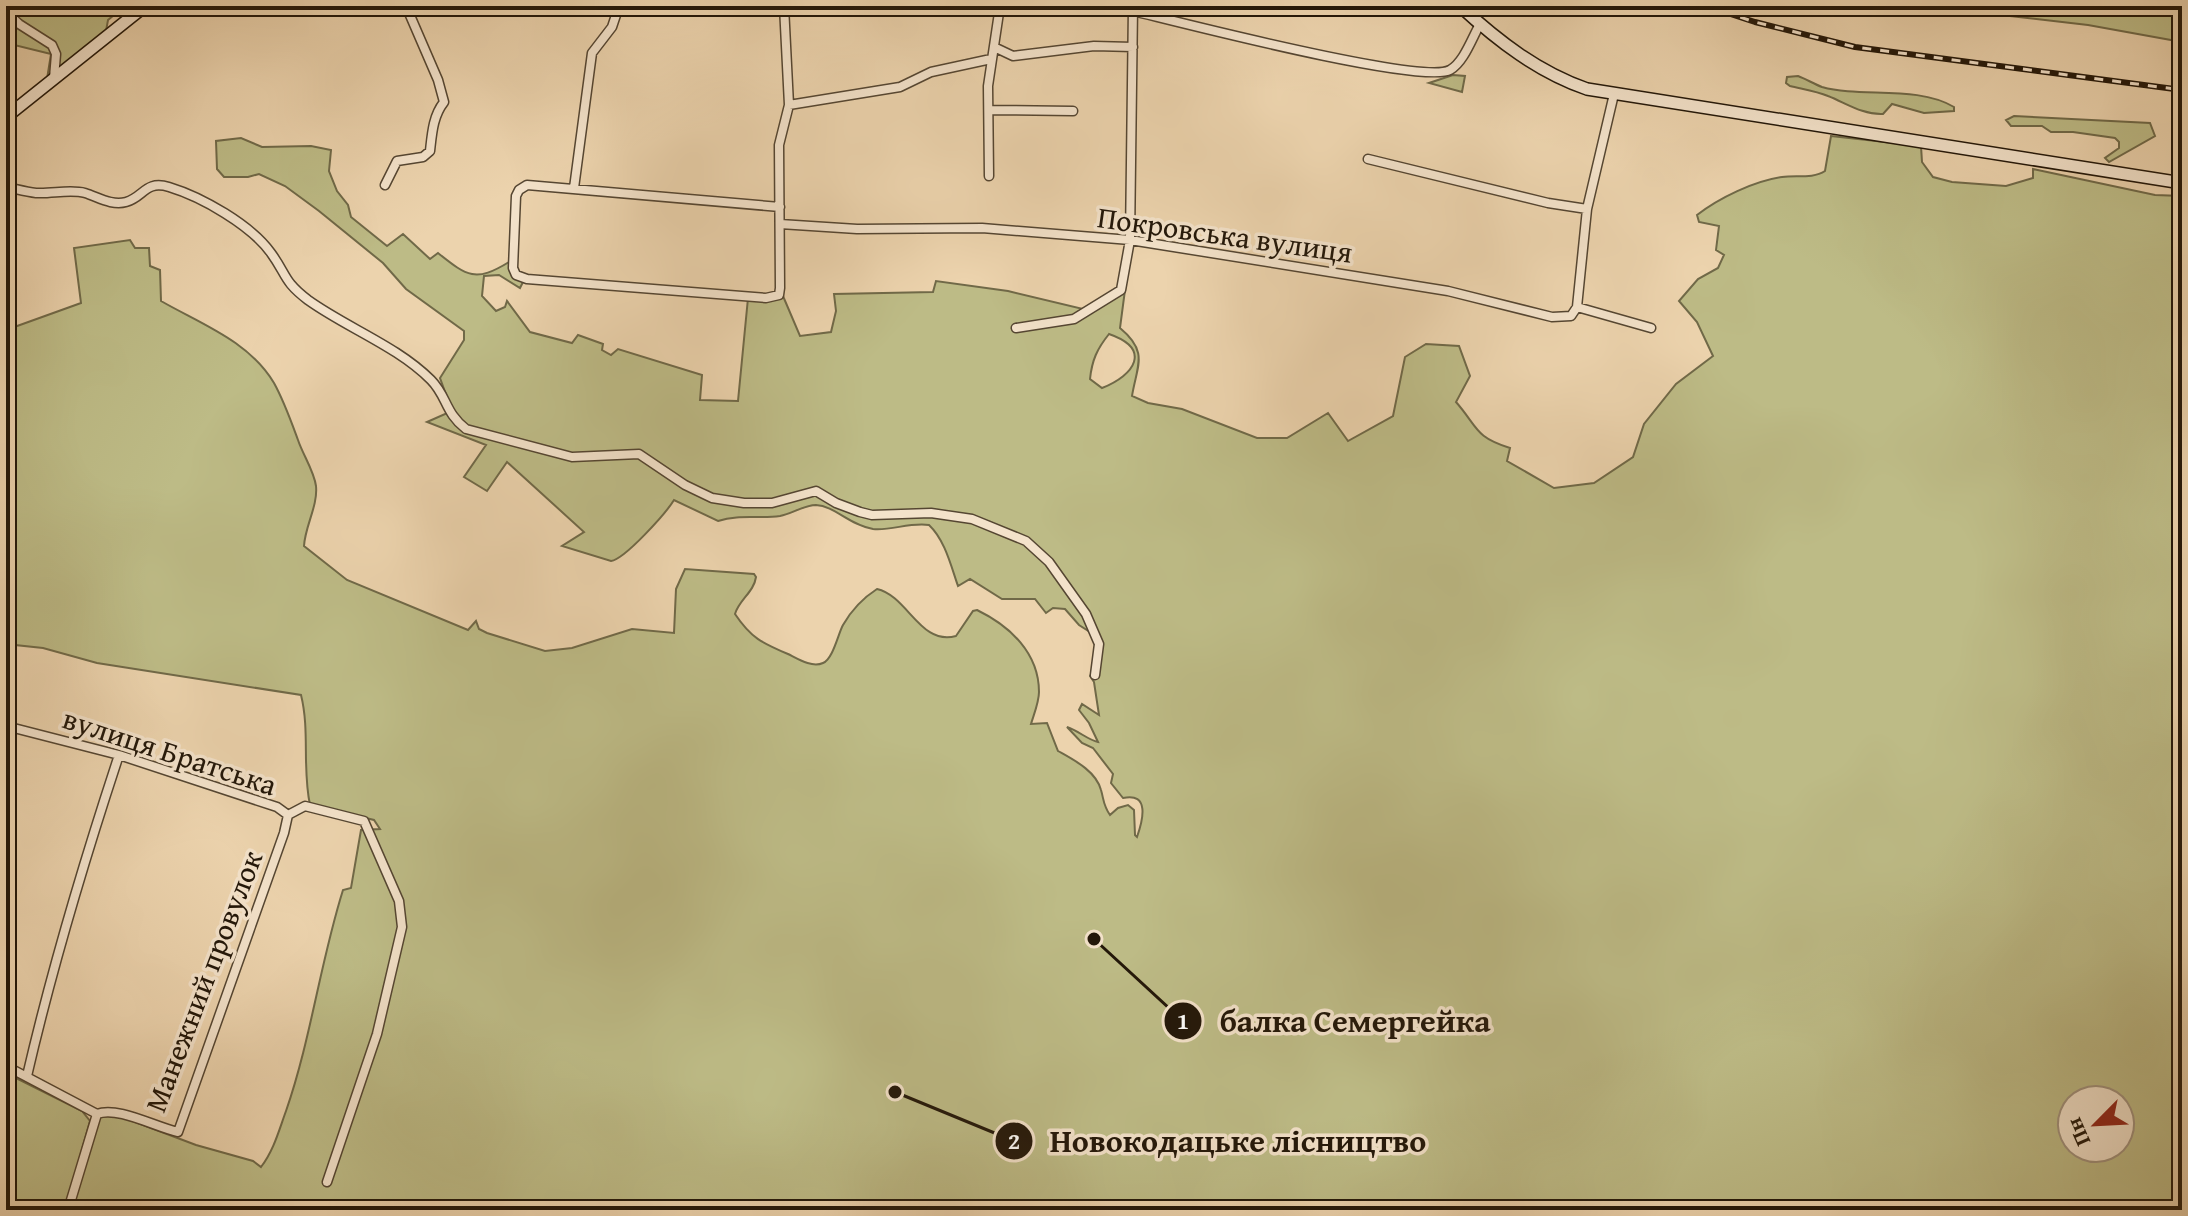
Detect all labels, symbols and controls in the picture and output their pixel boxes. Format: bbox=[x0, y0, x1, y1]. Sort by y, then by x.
street label: Покровська вулиця bbox=[1095, 194, 1355, 274]
street label: вулиця Братська bbox=[57, 696, 283, 807]
street label: Манежний провулок bbox=[133, 844, 273, 1118]
callout: балка Семергейка bbox=[1163, 993, 1507, 1049]
text: балка Семергейка bbox=[1219, 997, 1491, 1044]
text: 1 bbox=[1177, 1003, 1189, 1038]
north arrow bbox=[2056, 1084, 2136, 1164]
callout: Новокодацьке лісництво bbox=[994, 1113, 1442, 1169]
text: Пн bbox=[2057, 1113, 2098, 1152]
text: Новокодацьке лісництво bbox=[1050, 1117, 1426, 1164]
text: 2 bbox=[1008, 1123, 1020, 1158]

